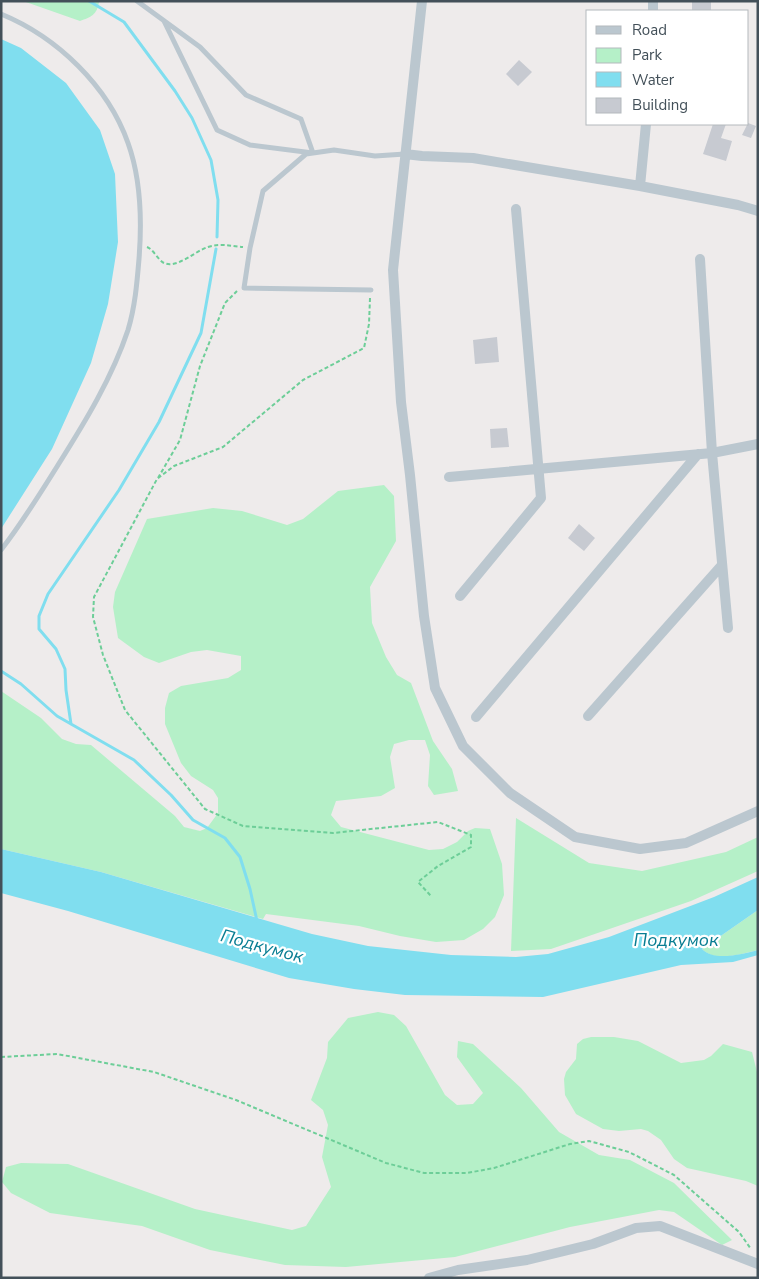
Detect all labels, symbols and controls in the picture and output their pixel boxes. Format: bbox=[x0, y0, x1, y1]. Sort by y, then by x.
legend bbox=[586, 10, 749, 125]
text: Road bbox=[632, 20, 667, 40]
text: Park bbox=[632, 45, 662, 65]
text: Water bbox=[632, 70, 675, 90]
text: Building bbox=[632, 95, 688, 115]
water label: Подкумок bbox=[218, 923, 307, 969]
water label: Подкумок bbox=[634, 928, 719, 952]

